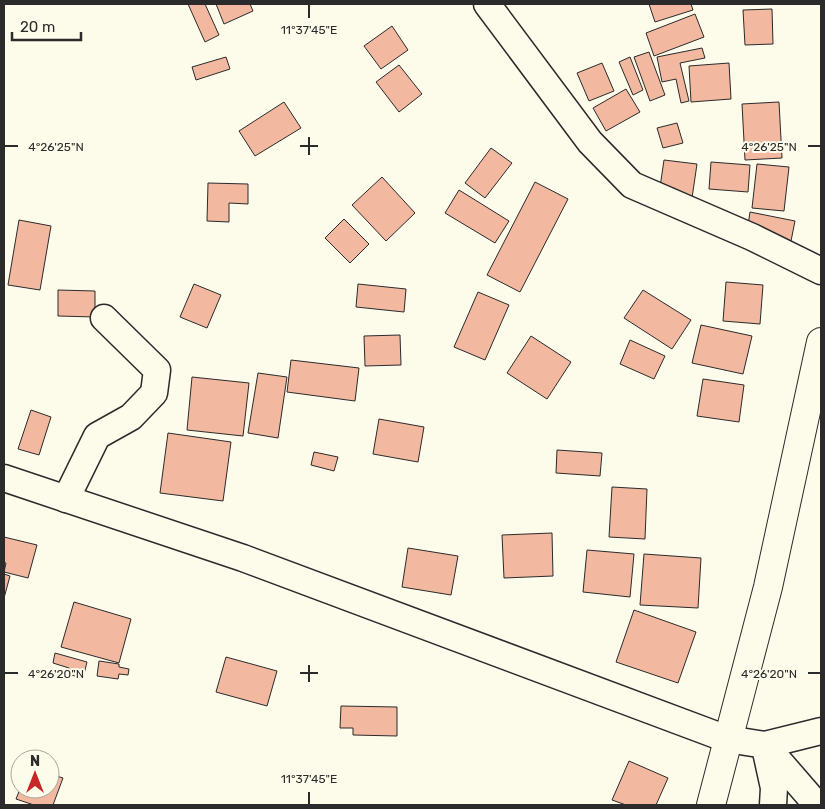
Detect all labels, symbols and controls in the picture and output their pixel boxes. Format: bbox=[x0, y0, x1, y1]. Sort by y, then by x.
scale bar bbox=[12, 10, 81, 42]
text: 20 m bbox=[20, 18, 55, 36]
text: 11°37'45"E bbox=[281, 23, 337, 37]
text: 4°26'25"N bbox=[28, 140, 84, 154]
text: 4°26'25"N bbox=[741, 140, 797, 154]
text: 4°26'20"N bbox=[28, 667, 84, 681]
text: 4°26'20"N bbox=[741, 667, 797, 681]
north arrow bbox=[10, 749, 60, 799]
text: N bbox=[30, 753, 40, 770]
text: 11°37'45"E bbox=[281, 772, 337, 786]

